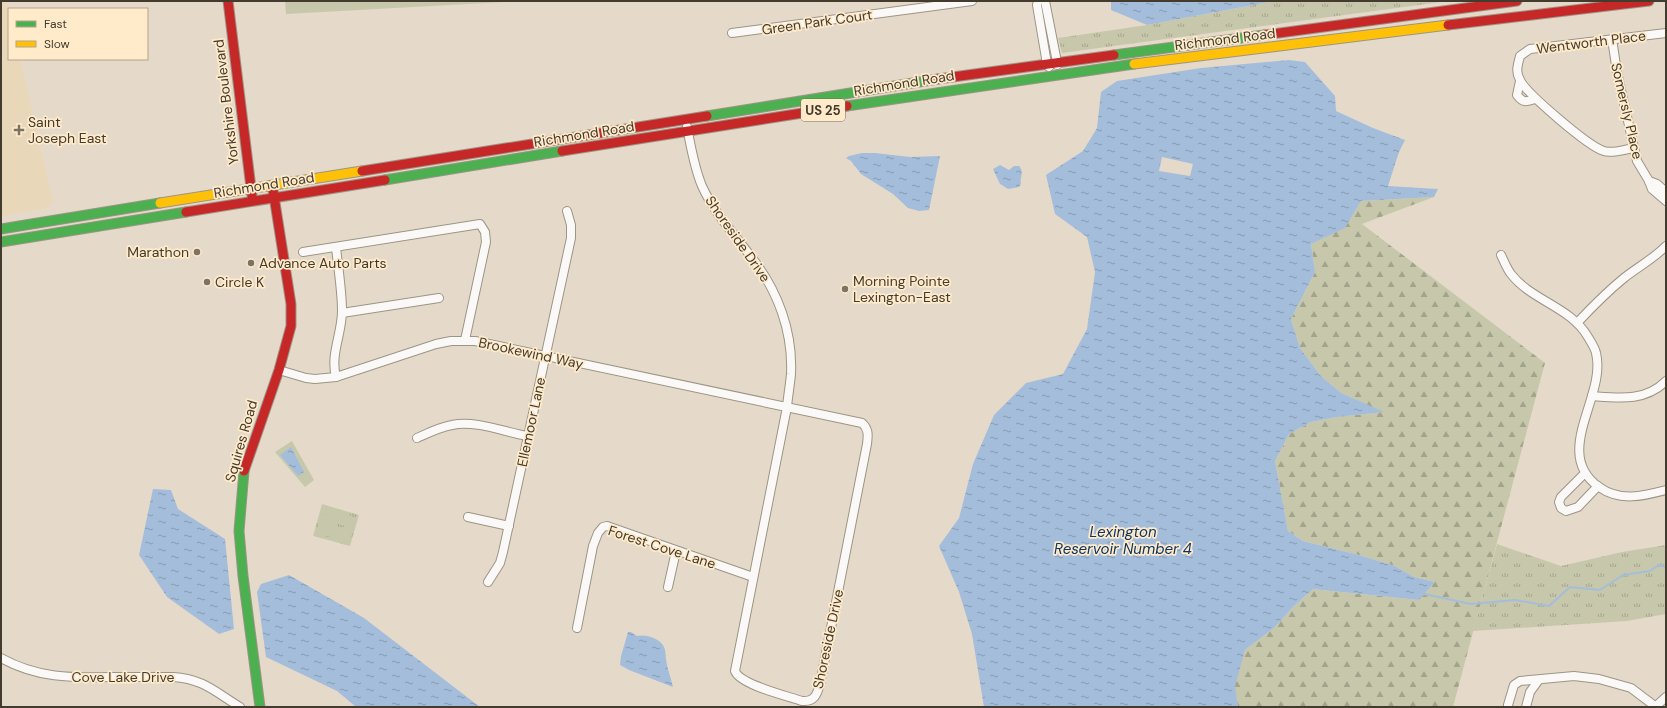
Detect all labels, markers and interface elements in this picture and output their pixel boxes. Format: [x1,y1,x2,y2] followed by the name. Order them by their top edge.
[760,5,874,39] street label: Green Park Court
[8,8,148,60] legend
[44,16,67,32] text: Fast
[1173,24,1277,54] street label: Richmond Road
[1535,26,1647,58] street label: Wentworth Place
[44,36,70,52] text: Slow
[209,38,243,166] street label: Yorkshire Boulevard
[1607,61,1647,161] street label: Somersly Place
[852,66,956,100] street label: Richmond Road
[801,99,845,121] road number: US 25
[28,113,107,147] place label: Saint Joseph East
[532,117,636,151] street label: Richmond Road
[13,124,25,136] marker: Saint Joseph East
[212,168,316,202] street label: Richmond Road
[702,192,774,286] street label: Shoreside Drive
[127,243,189,261] place label: Marathon
[192,247,202,257] marker: Marathon
[259,254,387,272] place label: Advance Auto Parts
[246,258,256,268] marker: Advance Auto Parts
[853,272,951,306] place label: Morning Pointe Lexington-East
[215,273,264,291] place label: Circle K
[202,277,212,287] marker: Circle K
[840,284,850,294] marker: Morning Pointe Lexington-East
[477,333,585,373] street label: Brookewind Way
[513,376,549,468] street label: Ellemoor Lane
[221,398,261,484] street label: Squires Road
[606,521,718,573] street label: Forest Cove Lane
[1054,522,1192,559] water label: Lexington Reservoir Number 4
[809,588,847,690] street label: Shoreside Drive
[71,668,175,686] street label: Cove Lake Drive

